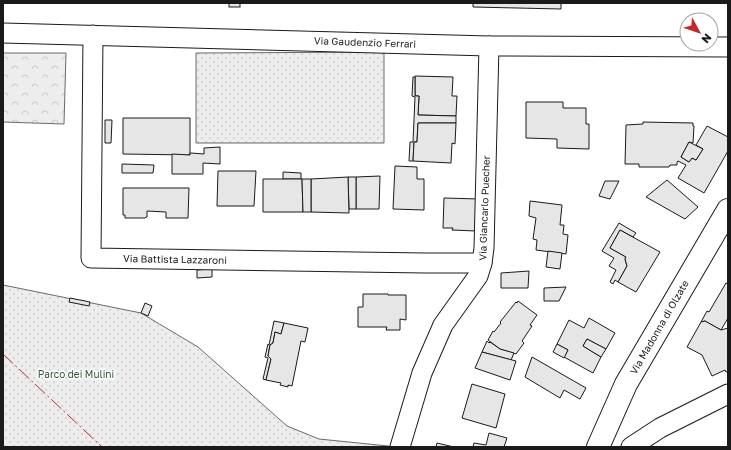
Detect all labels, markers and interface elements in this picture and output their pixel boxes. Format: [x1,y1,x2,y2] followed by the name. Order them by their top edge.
[679,12,719,52] north arrow
[699,31,715,46] text: N
[314,34,416,50] street label: Via Gaudenzio Ferrari
[476,155,492,261] street label: Via Giancarlo Puecher
[123,252,227,266] street label: Via Battista Lazzaroni
[627,278,691,376] street label: Via Madonna di Olzate
[38,368,114,380] park label: Parco dei Mulini

